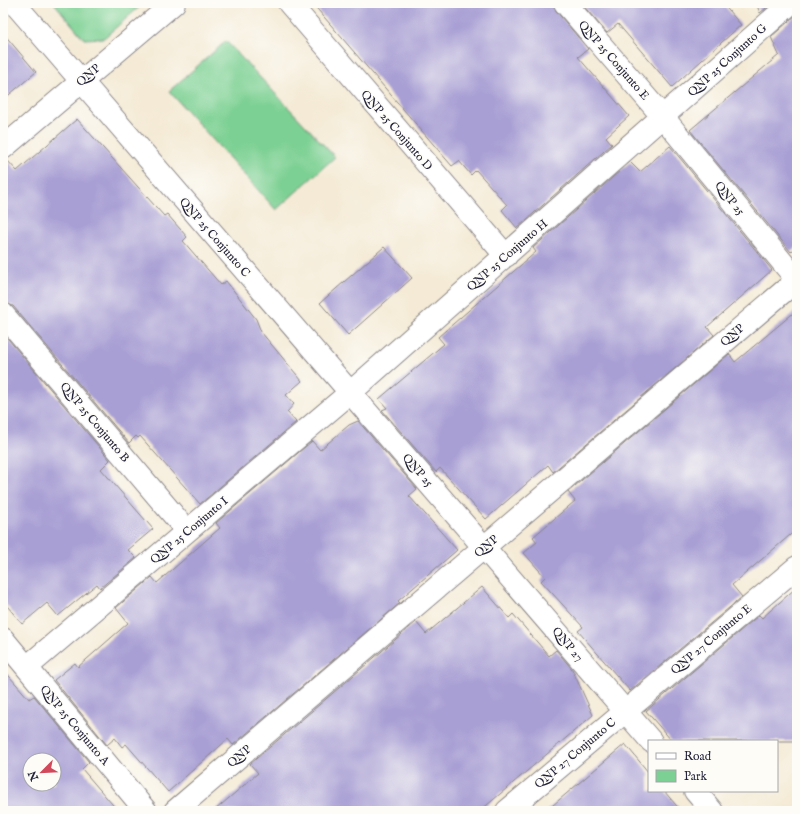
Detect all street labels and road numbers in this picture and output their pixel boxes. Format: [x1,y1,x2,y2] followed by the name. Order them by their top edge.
[575,18,652,103] street label: QNP 25 Conjunto E
[685,20,770,100] street label: QNP 25 Conjunto G
[73,61,104,90] street label: QNP
[358,87,436,174] street label: QNP 25 Conjunto D
[711,178,748,219] street label: QNP 25
[176,194,254,281] street label: QNP 25 Conjunto C
[464,216,551,295] street label: QNP 25 Conjunto H
[717,321,747,350] street label: QNP
[57,379,133,465] street label: QNP 25 Conjunto B
[399,450,437,491] street label: QNP 25
[147,493,231,567] street label: QNP 25 Conjunto I
[471,532,502,561] street label: QNP
[668,601,755,678] street label: QNP 27 Conjunto E
[549,624,586,665] street label: QNP 27
[37,682,113,769] street label: QNP 25 Conjunto A
[532,715,619,792] street label: QNP 27 Conjunto C
[224,742,255,771] street label: QNP

